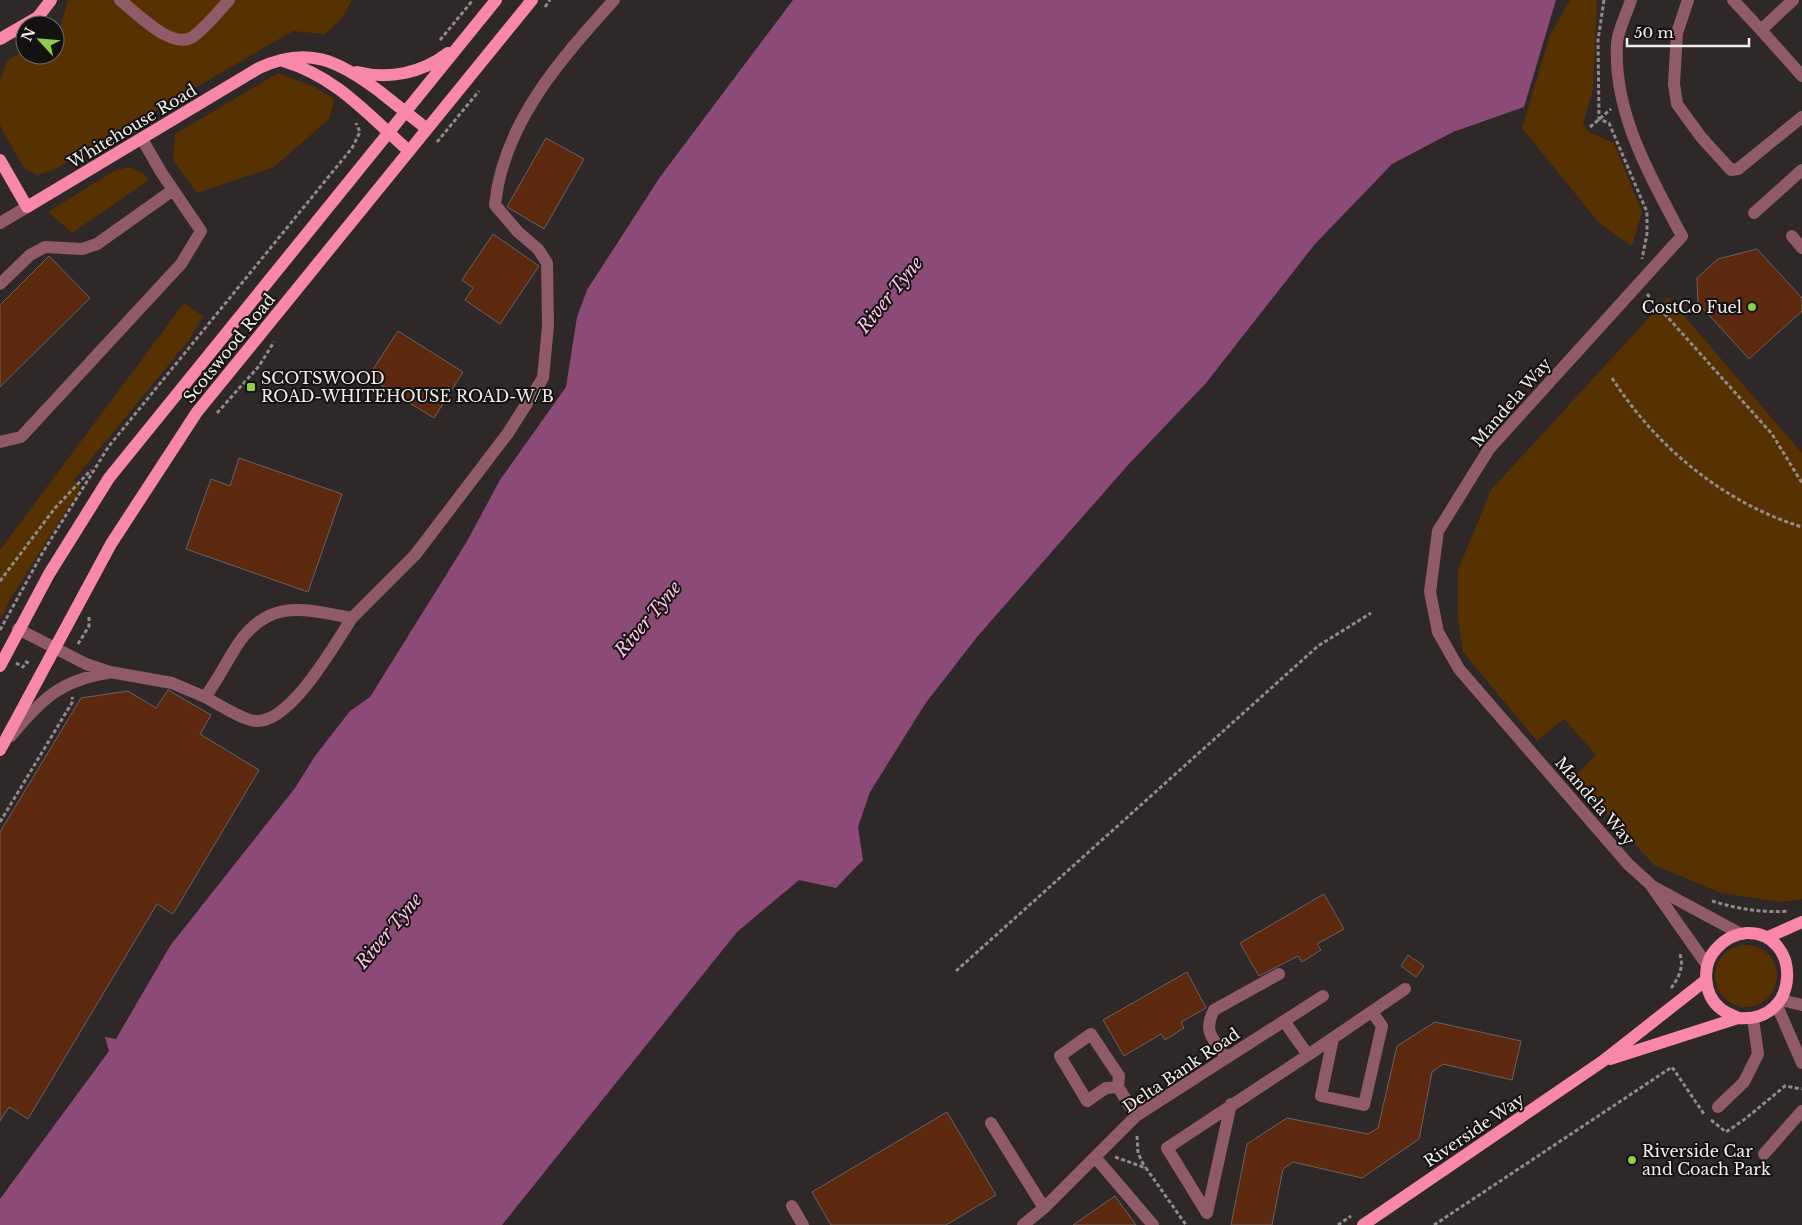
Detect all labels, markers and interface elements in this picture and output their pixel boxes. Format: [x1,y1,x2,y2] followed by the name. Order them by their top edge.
[15,15,65,65] north arrow
[1627,15,1750,47] scale bar
[1634,23,1674,42] text: 50 m
[17,24,39,44] text: N
[63,80,200,173] street label: Whitehouse Road
[852,252,927,338] water label: River Tyne
[179,289,279,407] street label: Scotswood Road
[1642,297,1742,317] place label: CostCo Fuel
[1746,301,1758,313] marker: CostCo Fuel
[1467,353,1556,451] street label: Mandela Way
[261,368,554,406] place label: SCOTSWOOD ROAD-WHITEHOUSE ROAD-W/B
[245,381,257,393] marker: SCOTSWOOD ROAD-WHITEHOUSE ROAD-W/B
[609,577,686,662] water label: River Tyne
[1551,752,1640,850] street label: Mandela Way
[350,889,427,974] water label: River Tyne
[1119,1023,1243,1117] street label: Delta Bank Road
[1420,1089,1529,1171] street label: Riverside Way
[1642,1141,1771,1179] place label: Riverside Car and Coach Park
[1626,1154,1638,1166] marker: Riverside Car and Coach Park

